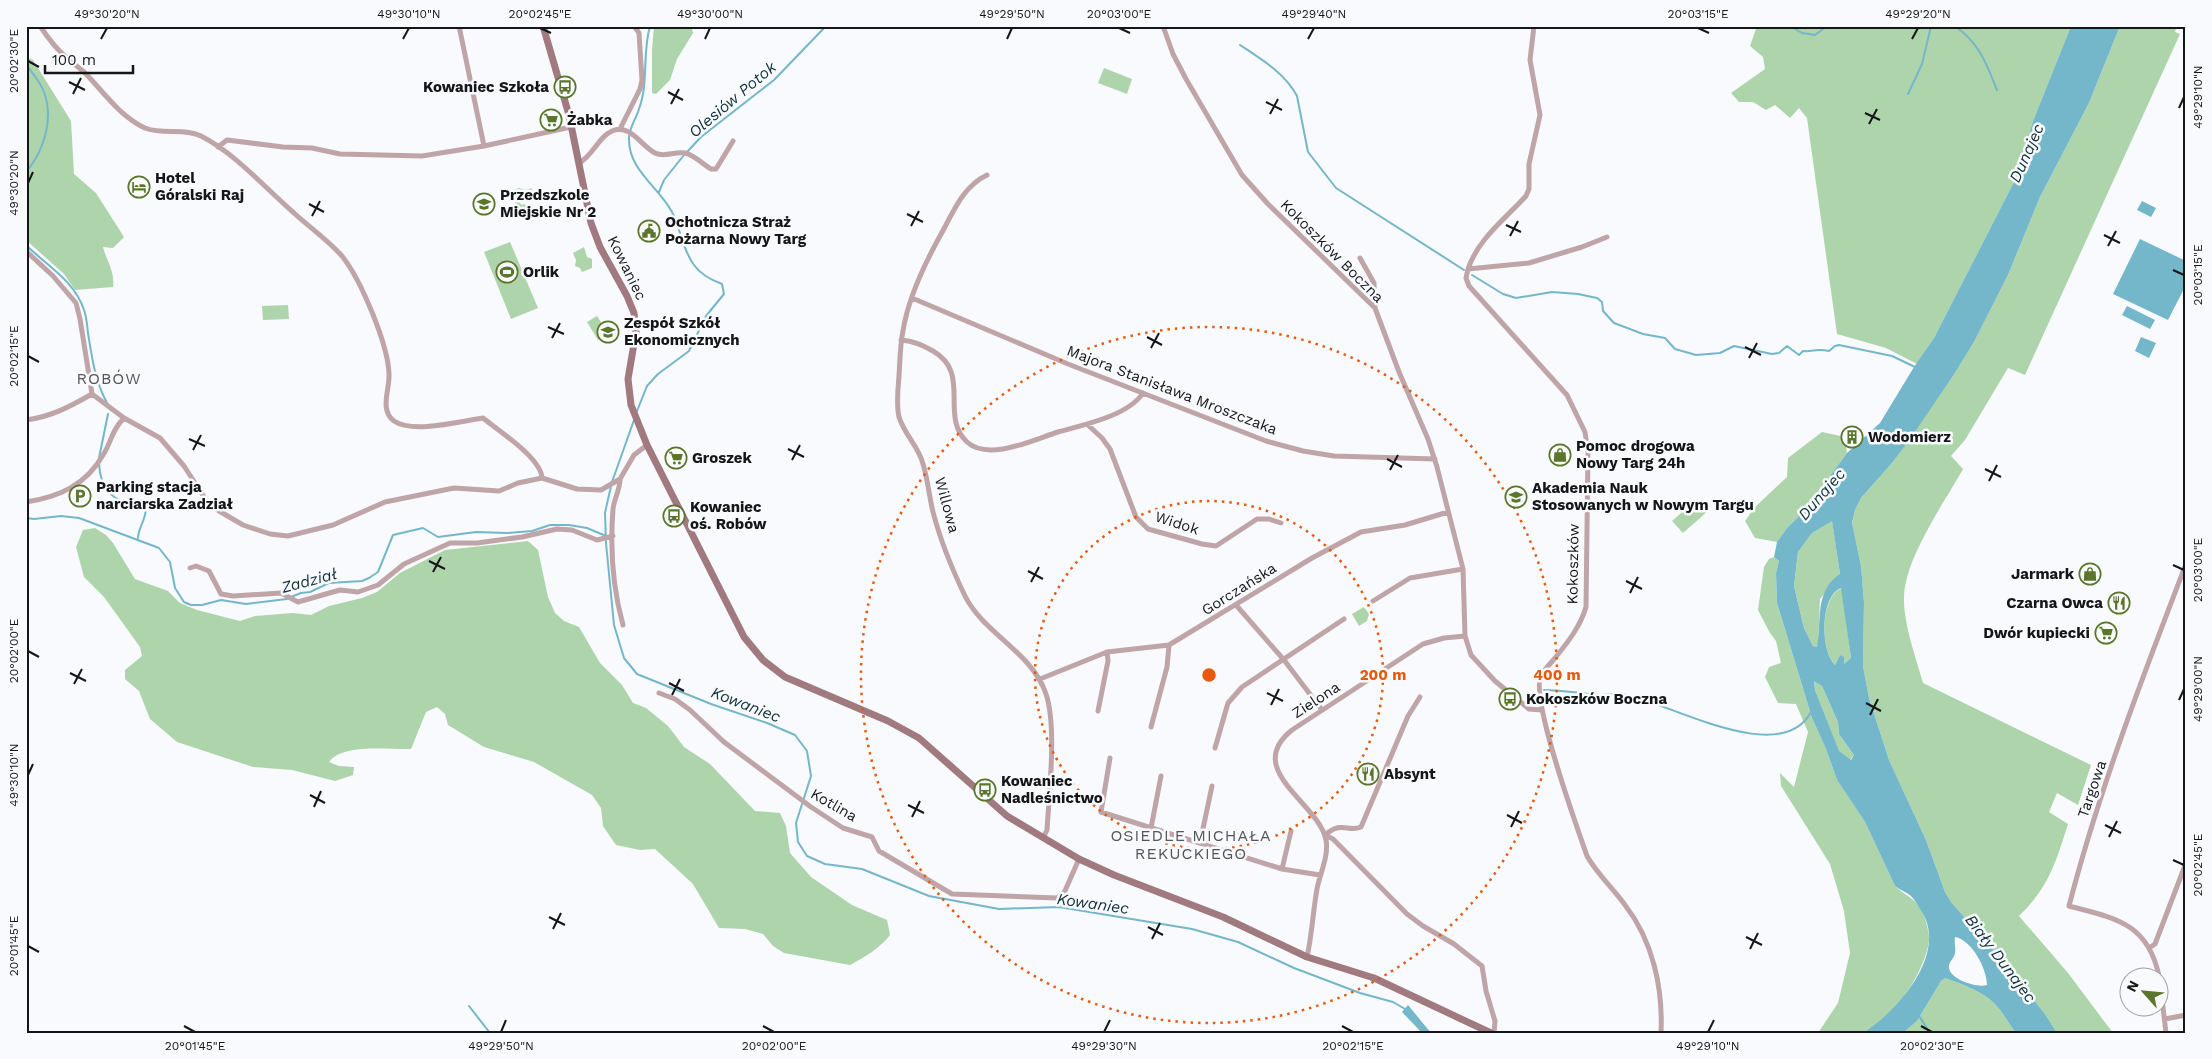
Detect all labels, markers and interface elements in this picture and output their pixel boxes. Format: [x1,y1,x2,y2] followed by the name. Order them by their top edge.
[74,7,140,21] text: 49°30'20"N
[377,7,441,21] text: 49°30'10"N
[509,7,572,21] text: 20°02'45"E
[677,7,743,21] text: 49°30'00"N
[979,7,1045,21] text: 49°29'50"N
[1087,7,1152,21] text: 20°03'00"E
[1282,7,1346,21] text: 49°29'40"N
[1667,7,1729,21] text: 20°03'15"E
[1885,7,1951,21] text: 49°29'20"N
[7,29,21,93] text: 20°02'30"E
[45,42,132,74] scale bar
[52,51,96,69] text: 100 m
[685,56,781,141] water label: Olesiów Potok
[2191,65,2205,129] text: 49°29'10"N
[553,75,577,99] bus stop icon: Kowaniec Szkoła
[423,78,549,96] place label: Kowaniec Szkoła
[539,108,563,132] supermarket icon: Żabka
[567,111,613,129] place label: Żabka
[2005,121,2048,185] water label: Dunajec
[7,150,21,216] text: 49°30'20"N
[155,169,244,204] place label: Hotel Góralski Raj
[127,175,151,199] hotel icon: Hotel Góralski Raj
[500,186,596,221] place label: Przedszkole Miejskie Nr 2
[472,192,496,216] school or university icon: Przedszkole Miejskie Nr 2
[1277,196,1388,307] street label: Kokoszków Boczna
[665,213,807,248] place label: Ochotnicza Straż Pożarna Nowy Targ
[637,219,661,243] public building icon: Ochotnicza Straż Pożarna Nowy Targ
[604,233,650,303] street label: Kowaniec
[2191,244,2205,306] text: 20°03'15"E
[495,260,519,284] sports icon: Orlik
[523,263,560,281] place label: Orlik
[624,314,739,349] place label: Zespół Szkół Ekonomicznych
[596,320,620,344] school or university icon: Zespół Szkół Ekonomicznych
[7,325,21,387] text: 20°02'15"E
[1064,342,1280,439] street label: Majora Stanisława Mroszczaka
[76,369,142,388] district label: ROBÓW
[1840,425,1864,449] building icon: Wodomierz
[1868,428,1951,446] place label: Wodomierz
[1576,437,1695,472] place label: Pomoc drogowa Nowy Targ 24h
[1548,443,1572,467] shop icon: Pomoc drogowa Nowy Targ 24h
[664,446,688,470] supermarket icon: Groszek
[692,449,753,467] place label: Groszek
[1794,464,1849,524] water label: Dunajec
[931,475,963,535] street label: Willowa
[96,478,233,513] place label: Parking stacja narciarska Zadział
[1532,479,1754,514] place label: Akademia Nauk Stosowanych w Nowym Targu
[68,484,92,508] parking icon: Parking stacja narciarska Zadział
[1504,485,1528,509] school or university icon: Akademia Nauk Stosowanych w Nowym Targu
[690,498,767,533] place label: Kowaniec oś. Robów
[662,504,686,528] bus stop icon: Kowaniec oś. Robów
[1153,507,1202,539] street label: Widok
[1563,523,1583,605] street label: Kokoszków
[2191,537,2205,602] text: 20°03'00"E
[1198,559,1280,619] street label: Gorczańska
[2078,562,2102,586] shop icon: Jarmark
[278,564,339,597] water label: Zadział
[2011,565,2075,583] place label: Jarmark
[2107,591,2131,615] restaurant icon: Czarna Owca
[2006,594,2103,612] place label: Czarna Owca
[7,618,21,683] text: 20°02'00"E
[2094,621,2118,645] supermarket icon: Dwór kupiecki
[1983,624,2090,642] place label: Dwór kupiecki
[2191,656,2205,722] text: 49°29'00"N
[1200,666,1218,684] centre of rings
[1360,666,1406,684] text: 200 m
[1533,666,1581,684] text: 400 m
[1289,678,1344,722] street label: Zielona
[709,683,783,726] water label: Kowaniec
[1498,687,1522,711] bus stop icon: Kokoszków Boczna
[1526,690,1667,708] place label: Kokoszków Boczna
[7,743,21,807] text: 49°30'10"N
[2074,758,2110,820] street label: Targowa
[1356,762,1380,786] restaurant icon: Absynt
[1384,765,1436,783] place label: Absynt
[1001,772,1103,807] place label: Kowaniec Nadleśnictwo
[973,778,997,802] bus stop icon: Kowaniec Nadleśnictwo
[808,785,861,826] street label: Kotlina
[1110,826,1272,863] district label: OSIEDLE MICHAŁA REKUCKIEGO
[2191,833,2205,896] text: 20°02'45"E
[1056,889,1131,918] water label: Kowaniec
[1961,911,2040,1006] water label: Biały Dunajec
[7,915,21,976] text: 20°01'45"E
[2120,966,2170,1016] north arrow
[2123,978,2142,994] text: N
[165,1039,226,1053] text: 20°01'45"E
[468,1039,534,1053] text: 49°29'50"N
[742,1039,807,1053] text: 20°02'00"E
[1071,1039,1137,1053] text: 49°29'30"N
[1322,1039,1384,1053] text: 20°02'15"E
[1676,1039,1740,1053] text: 49°29'10"N
[1900,1039,1964,1053] text: 20°02'30"E

